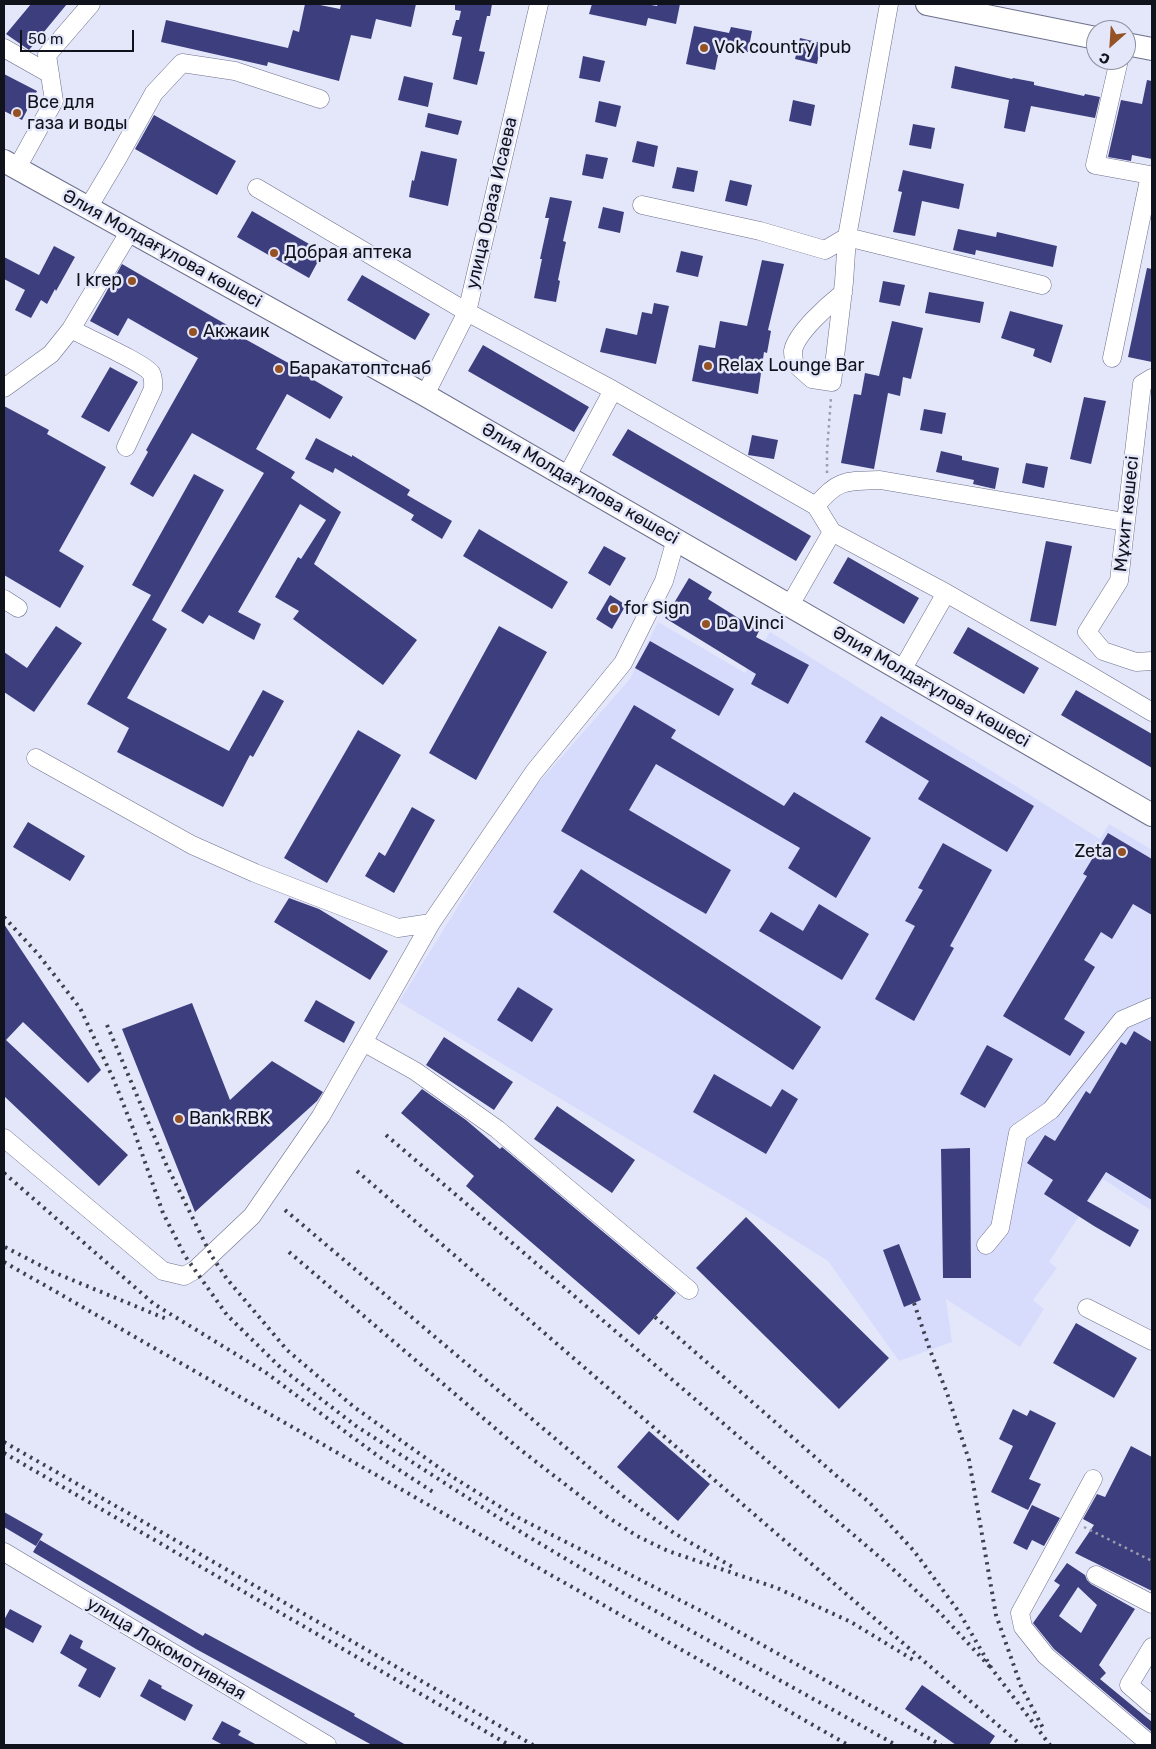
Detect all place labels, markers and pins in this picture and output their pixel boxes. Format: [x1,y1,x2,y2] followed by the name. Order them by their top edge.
[714,37,851,59] place label: Vok country pub
[698,42,710,54] marker: Vok country pub
[27,92,128,134] place label: Все для газа и воды
[11,107,23,119] marker: Все для газа и воды
[284,242,412,264] place label: Добрая аптека
[268,247,280,259] marker: Добрая аптека
[76,270,122,292] place label: I krep
[126,275,138,287] marker: I krep
[203,321,270,343] place label: Акжаик
[187,326,199,338] marker: Акжаик
[718,355,864,377] place label: Relax Lounge Bar
[289,358,431,380] place label: Баракатоптснаб
[702,360,714,372] marker: Relax Lounge Bar
[273,363,285,375] marker: Баракатоптснаб
[624,598,690,620] place label: for Sign
[608,603,620,615] marker: for Sign
[716,613,784,635] place label: Da Vinci
[700,618,712,630] marker: Da Vinci
[1074,841,1112,863] place label: Zeta
[1116,846,1128,858] marker: Zeta
[189,1108,270,1130] place label: Bank RBK
[173,1113,185,1125] marker: Bank RBK

